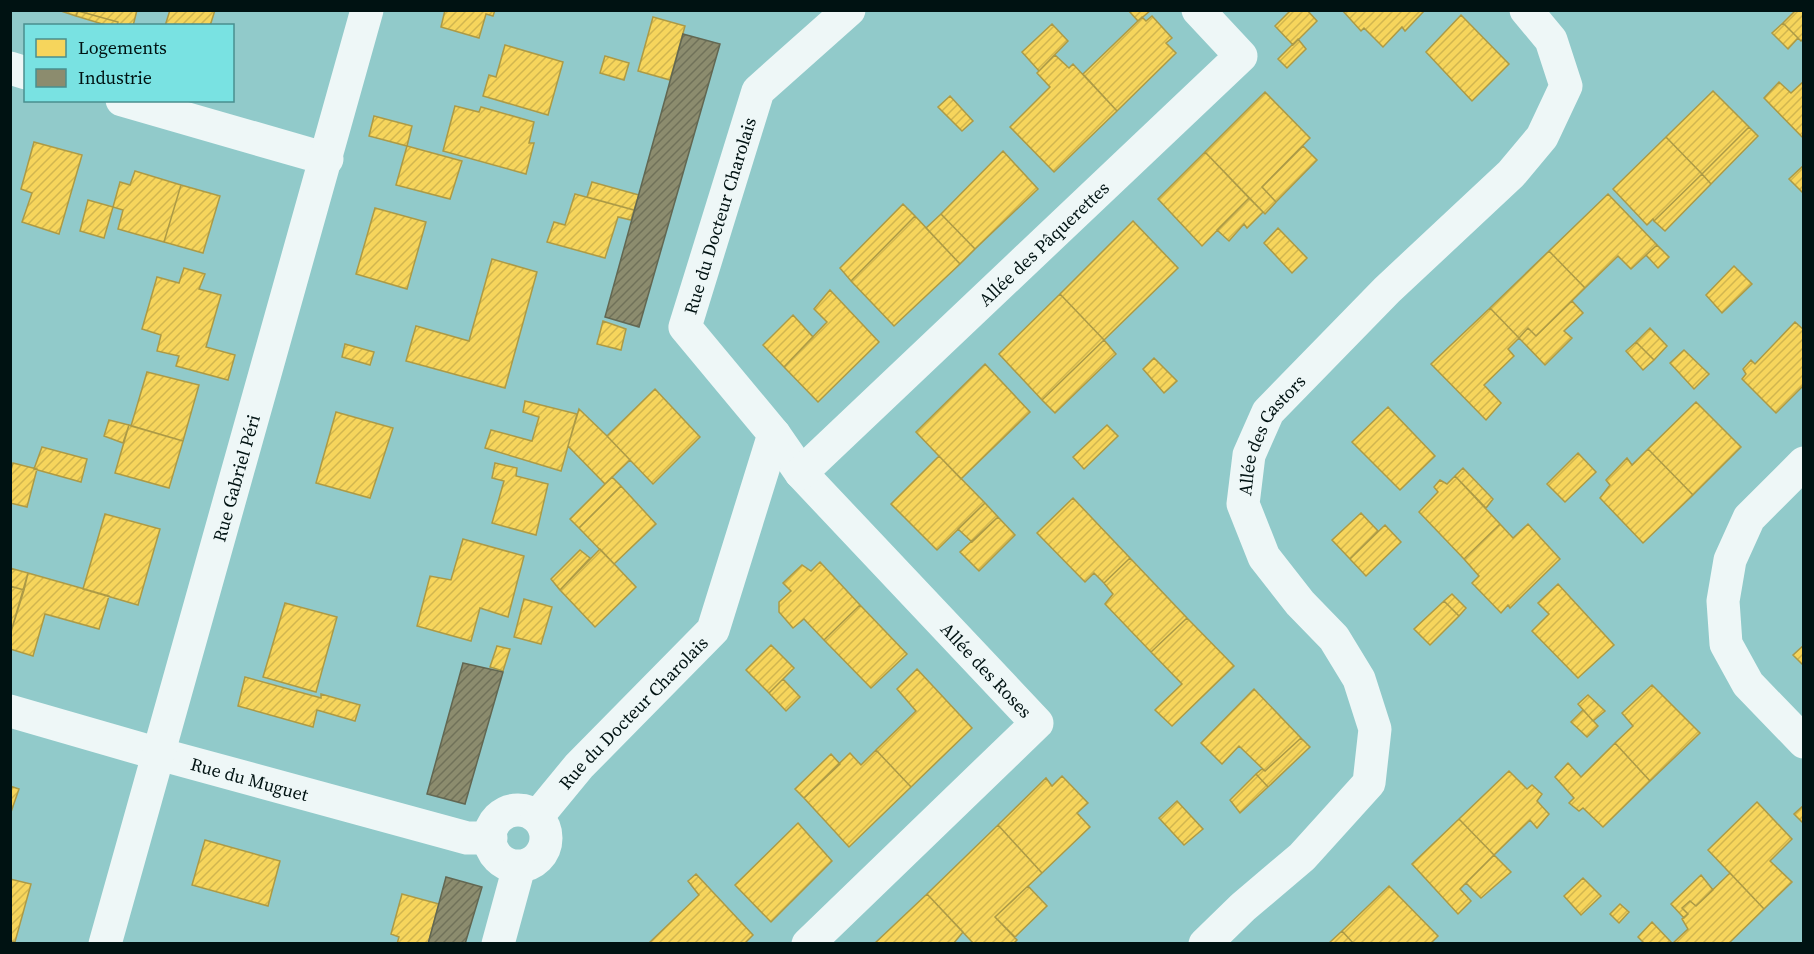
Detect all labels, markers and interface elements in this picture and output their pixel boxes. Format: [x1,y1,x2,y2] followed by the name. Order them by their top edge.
[24,24,234,102] legend
[78,35,167,60] text: Logements
[78,65,152,90] text: Industrie
[677,114,762,317] street label: Rue du Docteur Charolais
[973,175,1114,311] street label: Allée des Pâquerettes
[1232,369,1311,497] street label: Allée des Castors
[206,411,265,544] street label: Rue Gabriel Péri
[935,616,1038,723] street label: Allée des Roses
[553,630,713,794] street label: Rue du Docteur Charolais
[188,751,311,807] street label: Rue du Muguet

